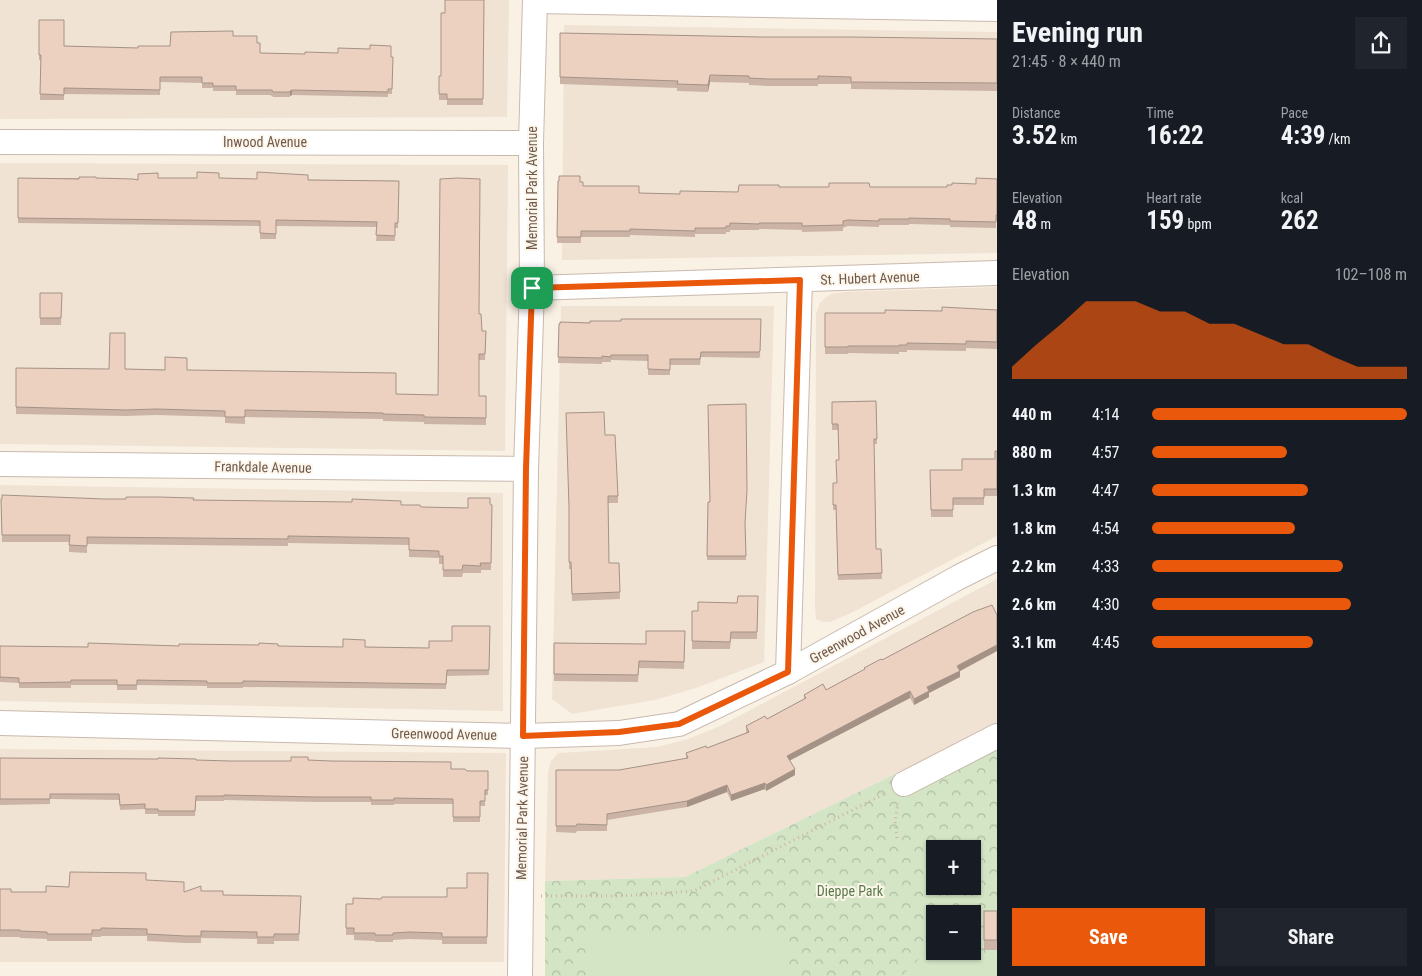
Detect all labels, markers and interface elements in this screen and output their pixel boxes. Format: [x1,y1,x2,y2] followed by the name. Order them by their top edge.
[1012,16,1143,49] text: Evening run
[1355,17,1407,69] button: share
[1012,52,1121,71] text: 21:45 · 8 × 440 m
[1012,105,1060,121] text: Distance
[1146,105,1174,121] text: Time
[1281,105,1308,121] text: Pace
[1012,121,1057,150] text: 3.52
[1146,121,1204,150] text: 16:22
[1281,121,1325,150] text: 4:39
[524,126,540,250] street label: Memorial Park Avenue
[1057,131,1077,147] text: km
[1325,131,1351,147] text: /km
[223,134,307,150] street label: Inwood Avenue
[1012,190,1062,206] text: Elevation
[1146,190,1202,206] text: Heart rate
[1281,190,1303,206] text: kcal
[1012,206,1037,235] text: 48
[1146,206,1184,235] text: 159
[1281,206,1319,235] text: 262
[1037,216,1051,232] text: m
[1184,216,1212,232] text: bpm
[1012,265,1070,284] text: Elevation
[1335,265,1407,284] text: 102–108 m
[511,267,553,309] pin
[820,268,920,288] street label: St. Hubert Avenue
[518,274,546,302] icon: arrive
[1012,405,1052,424] text: 440 m
[1092,405,1119,424] text: 4:14
[1012,443,1052,462] text: 880 m
[1092,443,1119,462] text: 4:57
[214,458,312,476] street label: Frankdale Avenue
[1012,481,1056,500] text: 1.3 km
[1092,481,1119,500] text: 4:47
[1012,519,1056,538] text: 1.8 km
[1092,519,1119,538] text: 4:54
[1012,557,1056,576] text: 2.2 km
[1092,557,1119,576] text: 4:33
[1012,595,1056,614] text: 2.6 km
[1092,595,1119,614] text: 4:30
[807,601,908,667] street label: Greenwood Avenue
[1012,633,1056,652] text: 3.1 km
[1092,633,1119,652] text: 4:45
[391,725,498,743] street label: Greenwood Avenue
[513,756,531,880] street label: Memorial Park Avenue
[926,840,981,960] map controls
[926,840,981,895] button: +
[817,883,884,899] park label: Dieppe Park
[926,905,981,960] button: −
[1012,908,1205,966] button: Save
[1215,908,1407,966] button: Share

